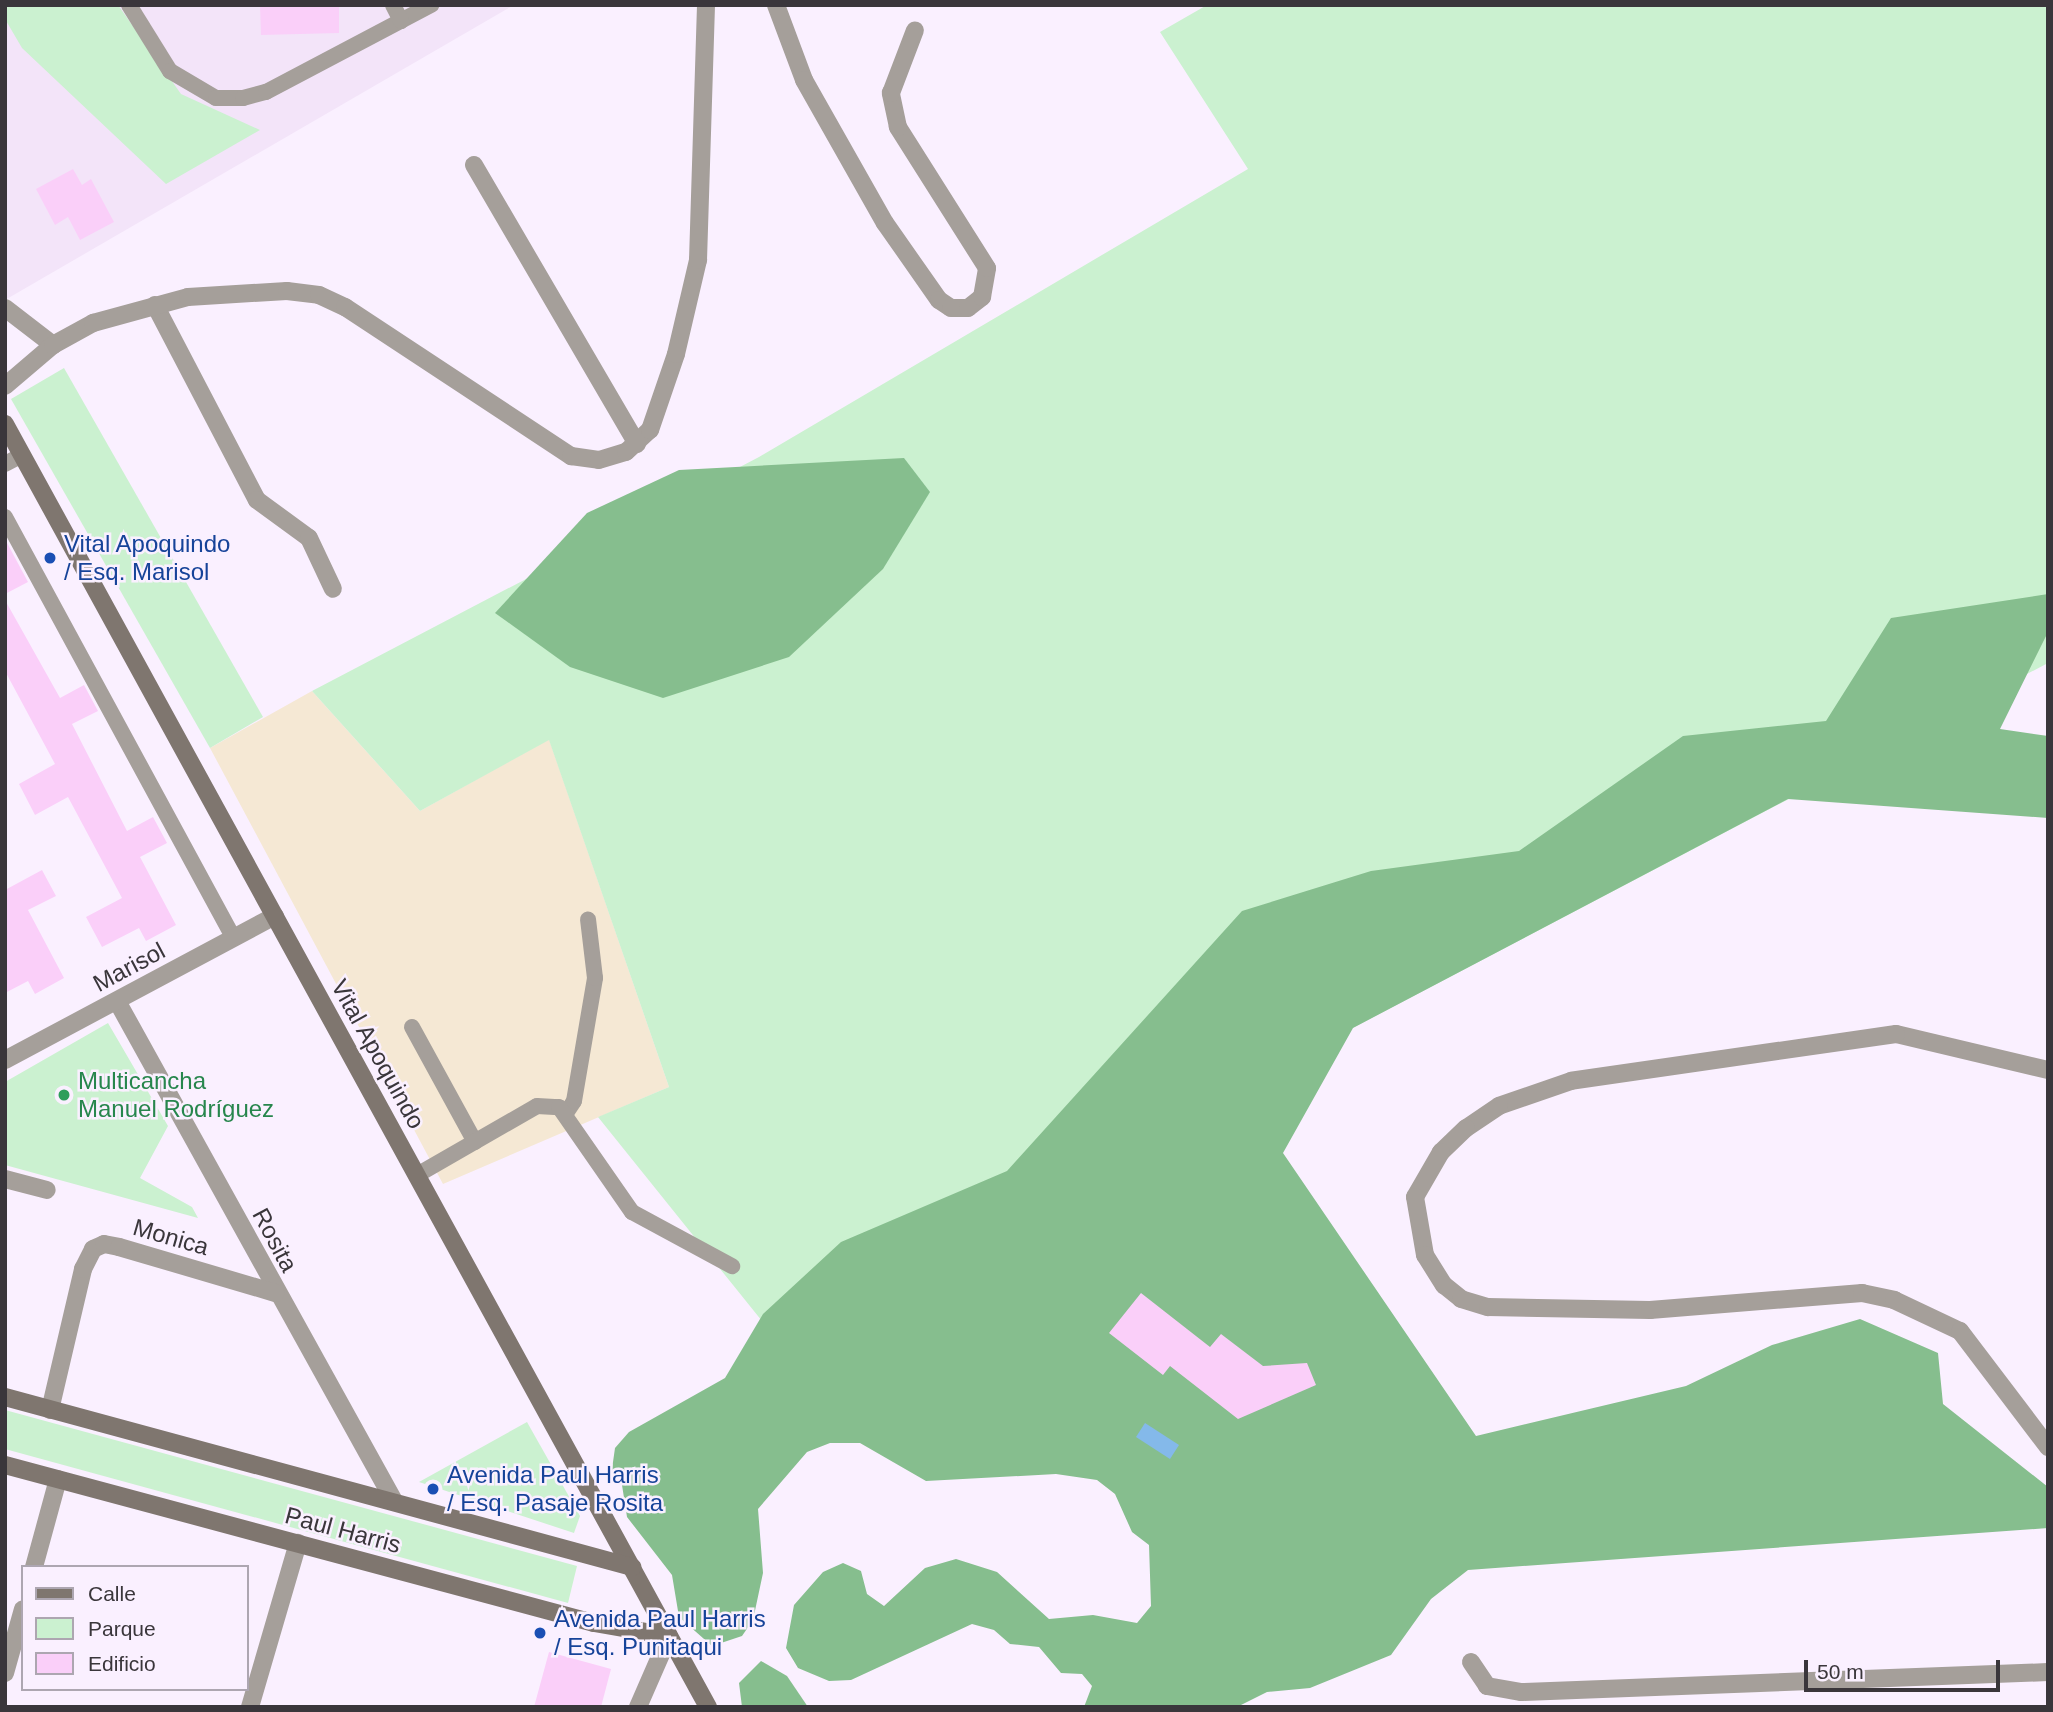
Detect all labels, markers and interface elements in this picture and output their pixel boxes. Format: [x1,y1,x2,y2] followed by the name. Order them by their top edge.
[64,530,232,586] place label: Vital Apoquindo / Esq. Marisol
[42,550,58,566] marker: Vital Apoquindo / Esq. Marisol
[88,936,170,998] street label: Marisol
[325,974,431,1134] street label: Vital Apoquindo
[78,1067,274,1123] place label: Multicancha Manuel Rodríguez
[56,1087,72,1103] marker: Multicancha Manuel Rodríguez
[246,1203,304,1277] street label: Rosita
[130,1212,212,1262] street label: Monica
[447,1461,663,1517] place label: Avenida Paul Harris / Esq. Pasaje Rosita
[425,1481,441,1497] marker: Avenida Paul Harris / Esq. Pasaje Rosita
[282,1501,404,1559] street label: Paul Harris
[21,1565,248,1691] legend
[88,1582,136,1605] text: Calle
[554,1605,766,1661] place label: Avenida Paul Harris / Esq. Punitaqui
[88,1617,156,1640] text: Parque
[532,1625,548,1641] marker: Avenida Paul Harris / Esq. Punitaqui
[1808,1646,2004,1690] scale bar
[88,1652,156,1675] text: Edificio
[1817,1660,1864,1683] text: 50 m

